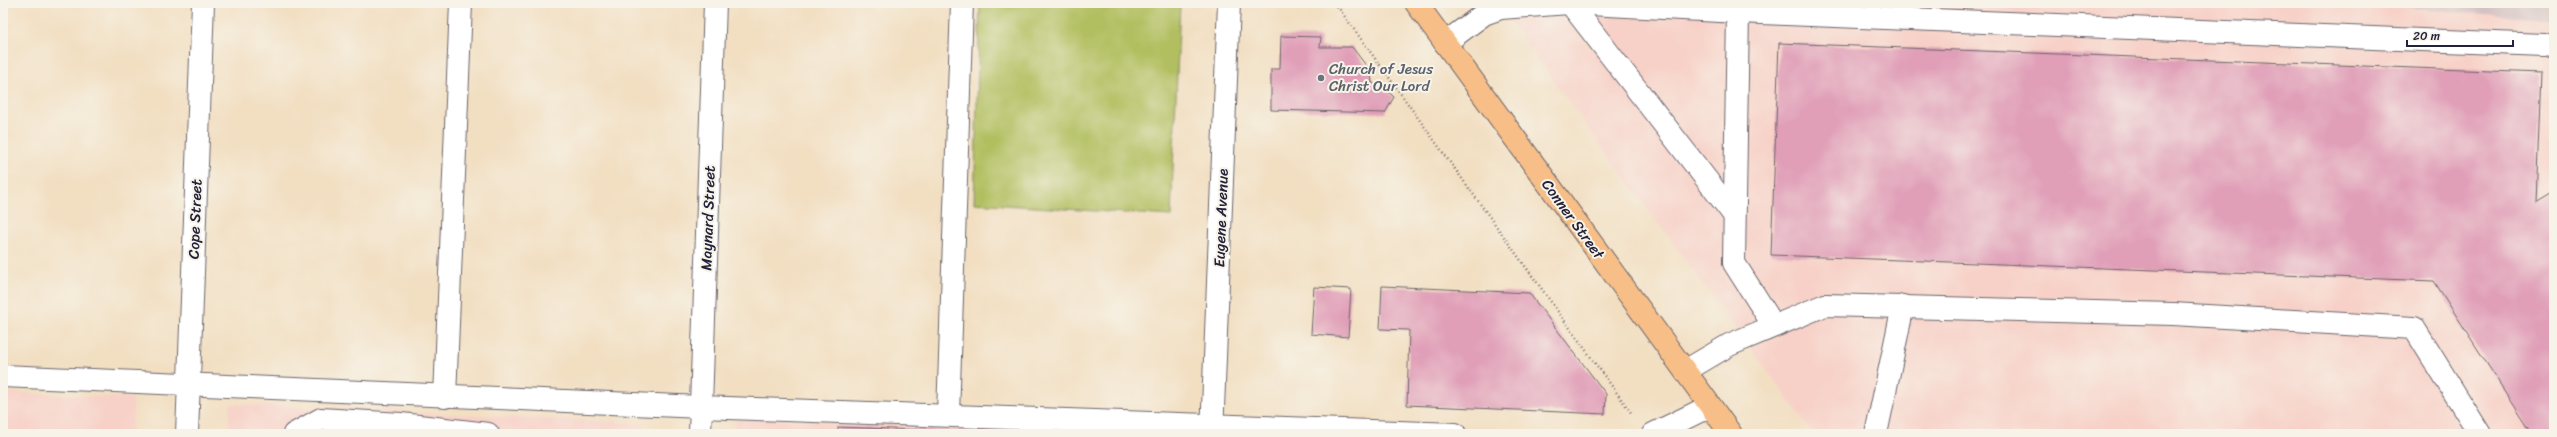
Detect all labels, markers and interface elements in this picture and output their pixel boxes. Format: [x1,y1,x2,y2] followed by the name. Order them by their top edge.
[2407,22,2513,48] scale bar
[2413,25,2440,47] text: 20 m
[1329,56,1433,99] place label: Church of Jesus Christ Our Lord
[1316,73,1326,83] marker: Church of Jesus Christ Our Lord
[693,165,723,271] street label: Maynard Street
[1206,168,1236,268] street label: Eugene Avenue
[1535,173,1612,265] street label: Conner Street
[181,178,209,259] street label: Cope Street

